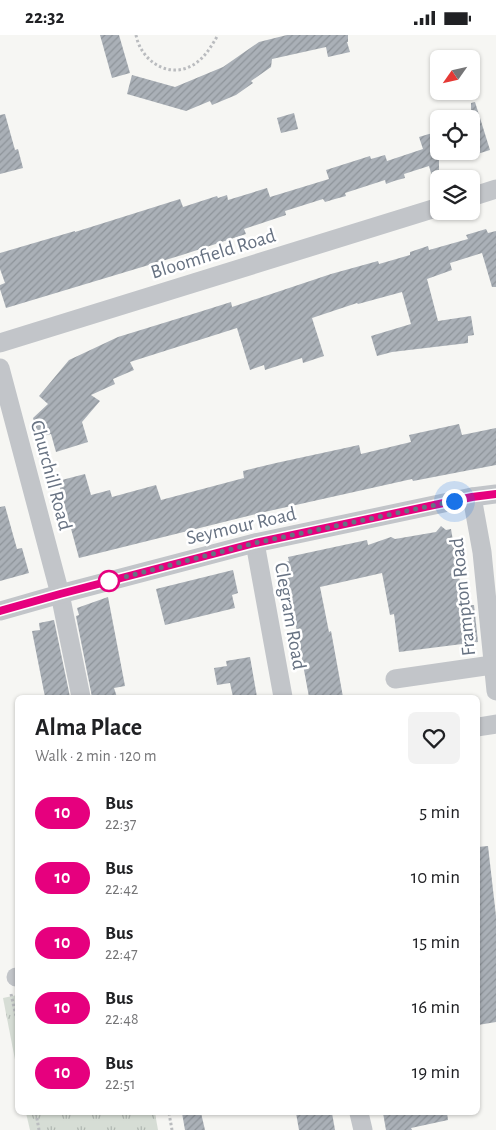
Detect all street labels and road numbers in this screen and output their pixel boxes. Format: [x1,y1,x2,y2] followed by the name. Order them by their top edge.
[148,225,278,282] street label: Bloomfield Road
[27,418,75,532] street label: Churchill Road
[184,504,298,548] street label: Seymour Road
[447,537,479,657] street label: Frampton Road
[271,561,309,671] street label: Clegram Road

